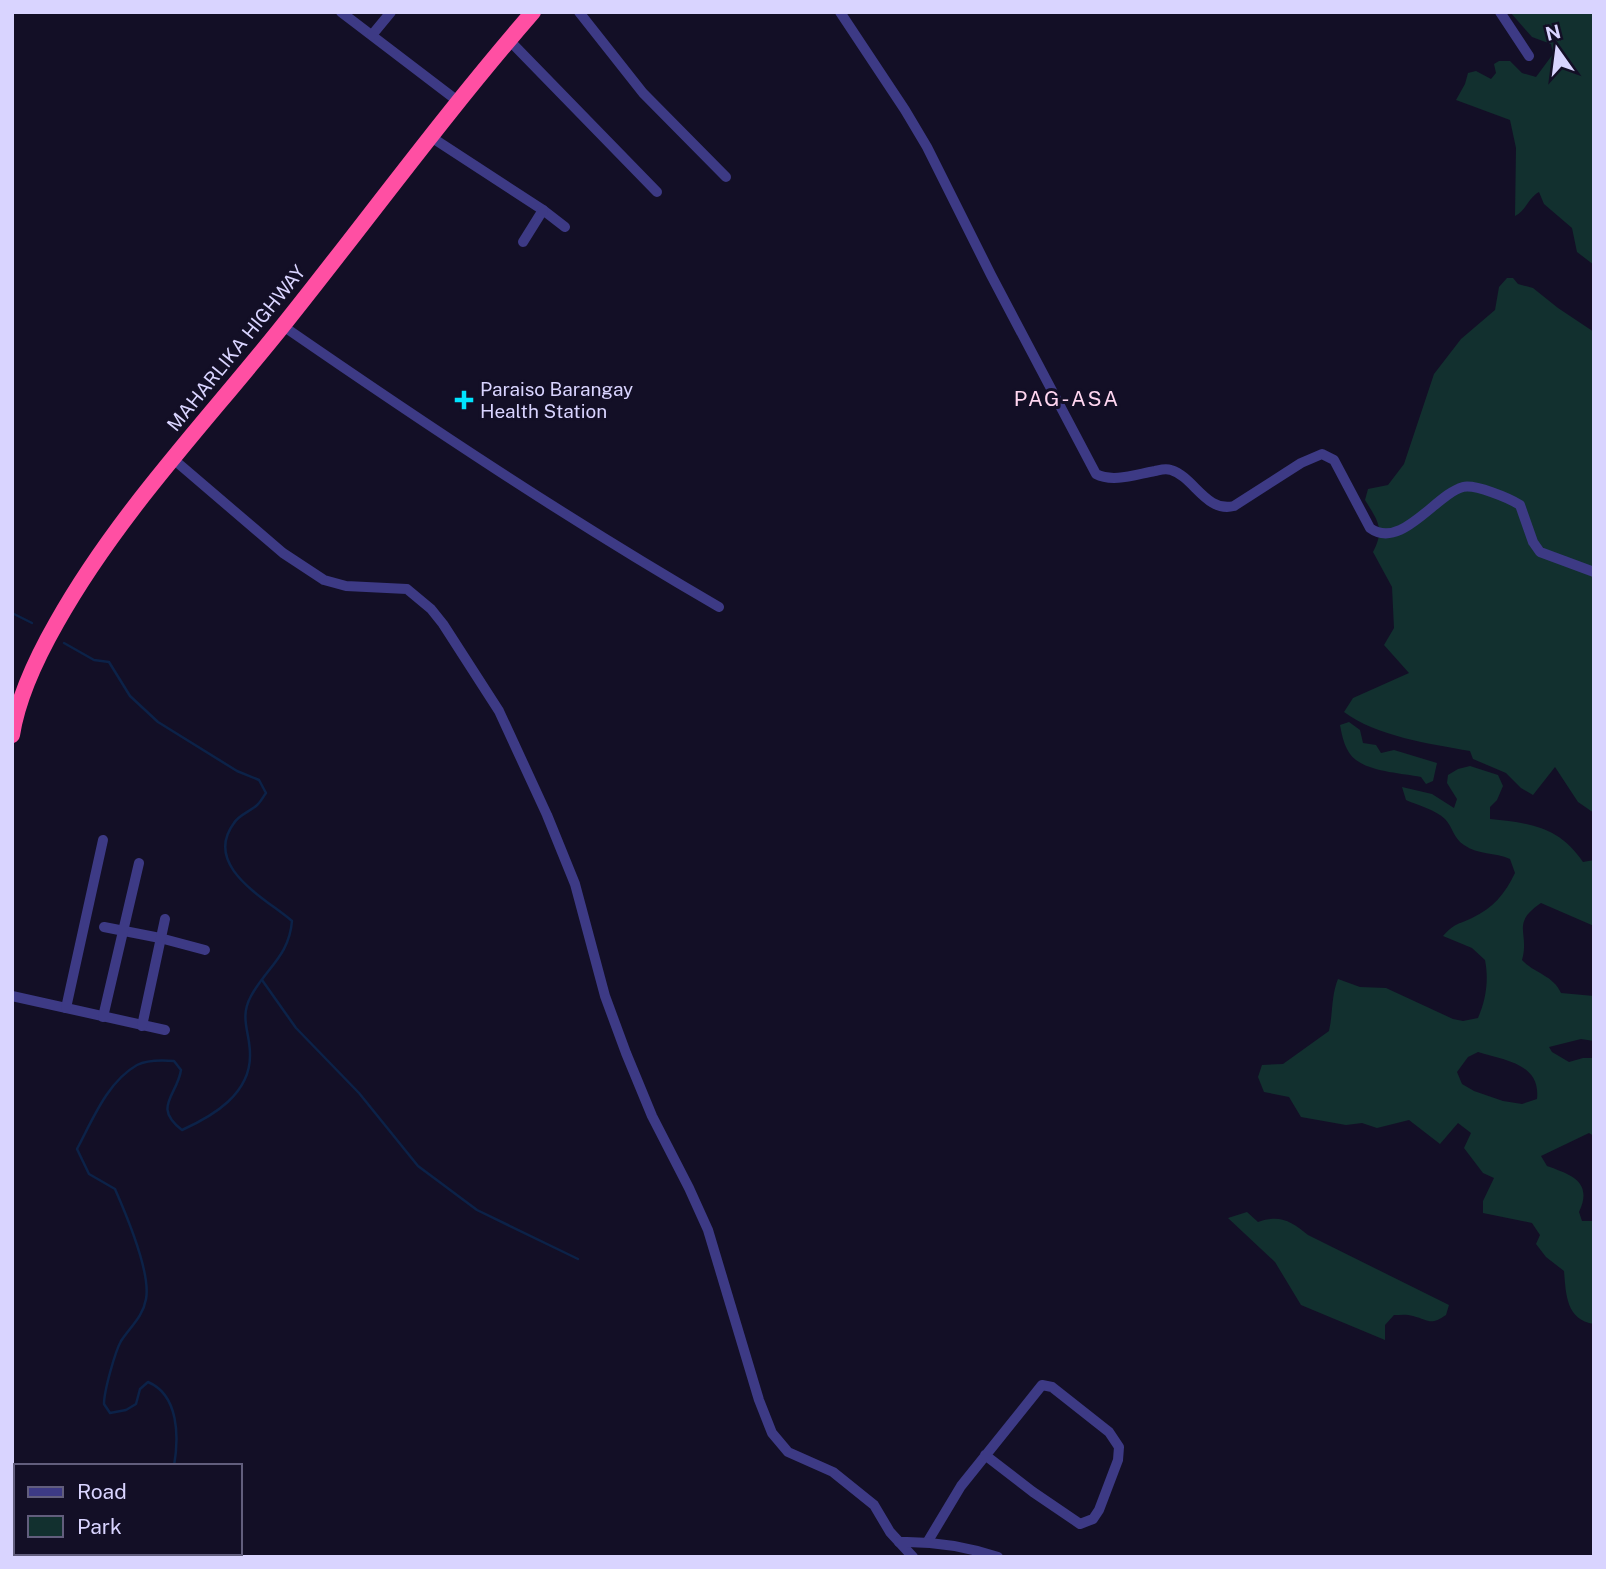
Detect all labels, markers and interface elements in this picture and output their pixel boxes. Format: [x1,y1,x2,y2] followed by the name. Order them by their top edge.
[1522,14,1592,84] north arrow
[1543,20,1563,45] text: N
[162,260,310,435] street label: MAHARLIKA HIGHWAY
[480,378,633,422] place label: Paraiso Barangay Health Station
[1014,386,1120,411] district label: PAG-ASA
[454,390,474,410] marker: Paraiso Barangay Health Station
[14,1464,242,1555] legend
[77,1479,127,1504] text: Road
[77,1514,122,1539] text: Park

